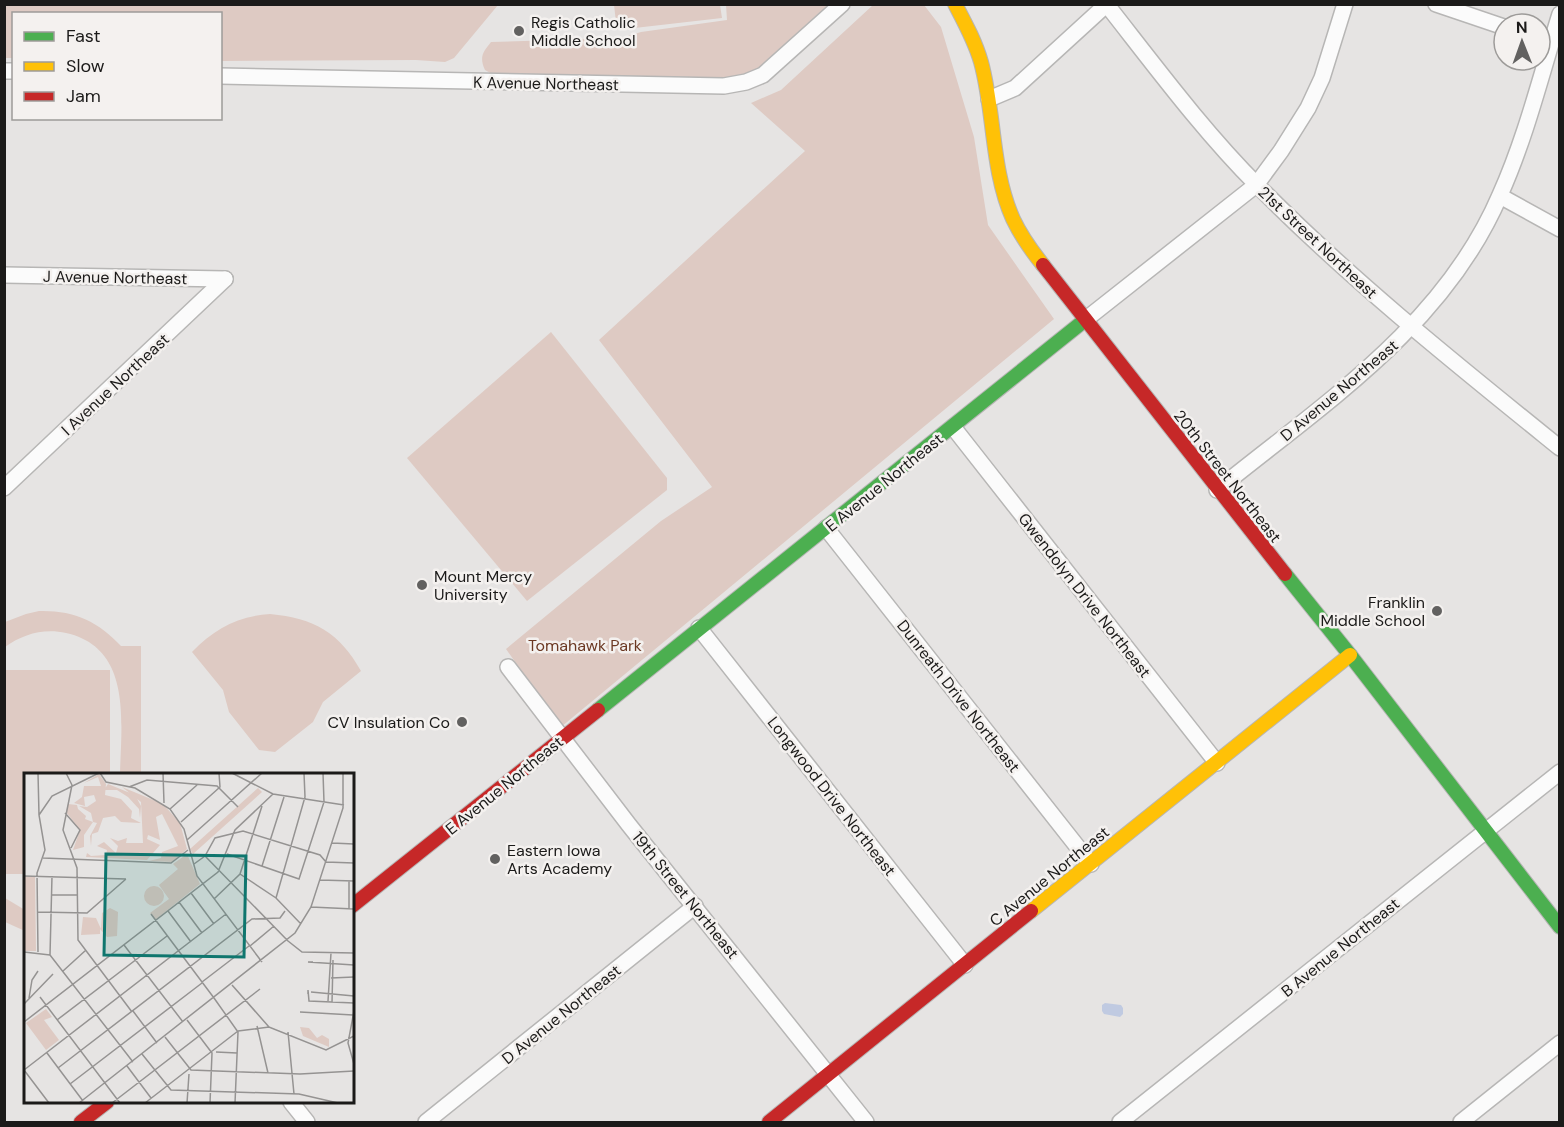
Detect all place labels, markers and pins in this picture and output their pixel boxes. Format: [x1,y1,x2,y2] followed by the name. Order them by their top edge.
[531,12,636,51] place label: Regis Catholic Middle School
[512,24,526,38] marker: Regis Catholic Middle School
[434,566,532,605] place label: Mount Mercy University
[415,578,429,592] marker: Mount Mercy University
[1321,592,1425,631] place label: Franklin Middle School
[1430,604,1444,618] marker: Franklin Middle School
[327,712,450,733] place label: CV Insulation Co
[455,715,469,729] marker: CV Insulation Co
[507,840,612,879] place label: Eastern Iowa Arts Academy
[488,852,502,866] marker: Eastern Iowa Arts Academy

